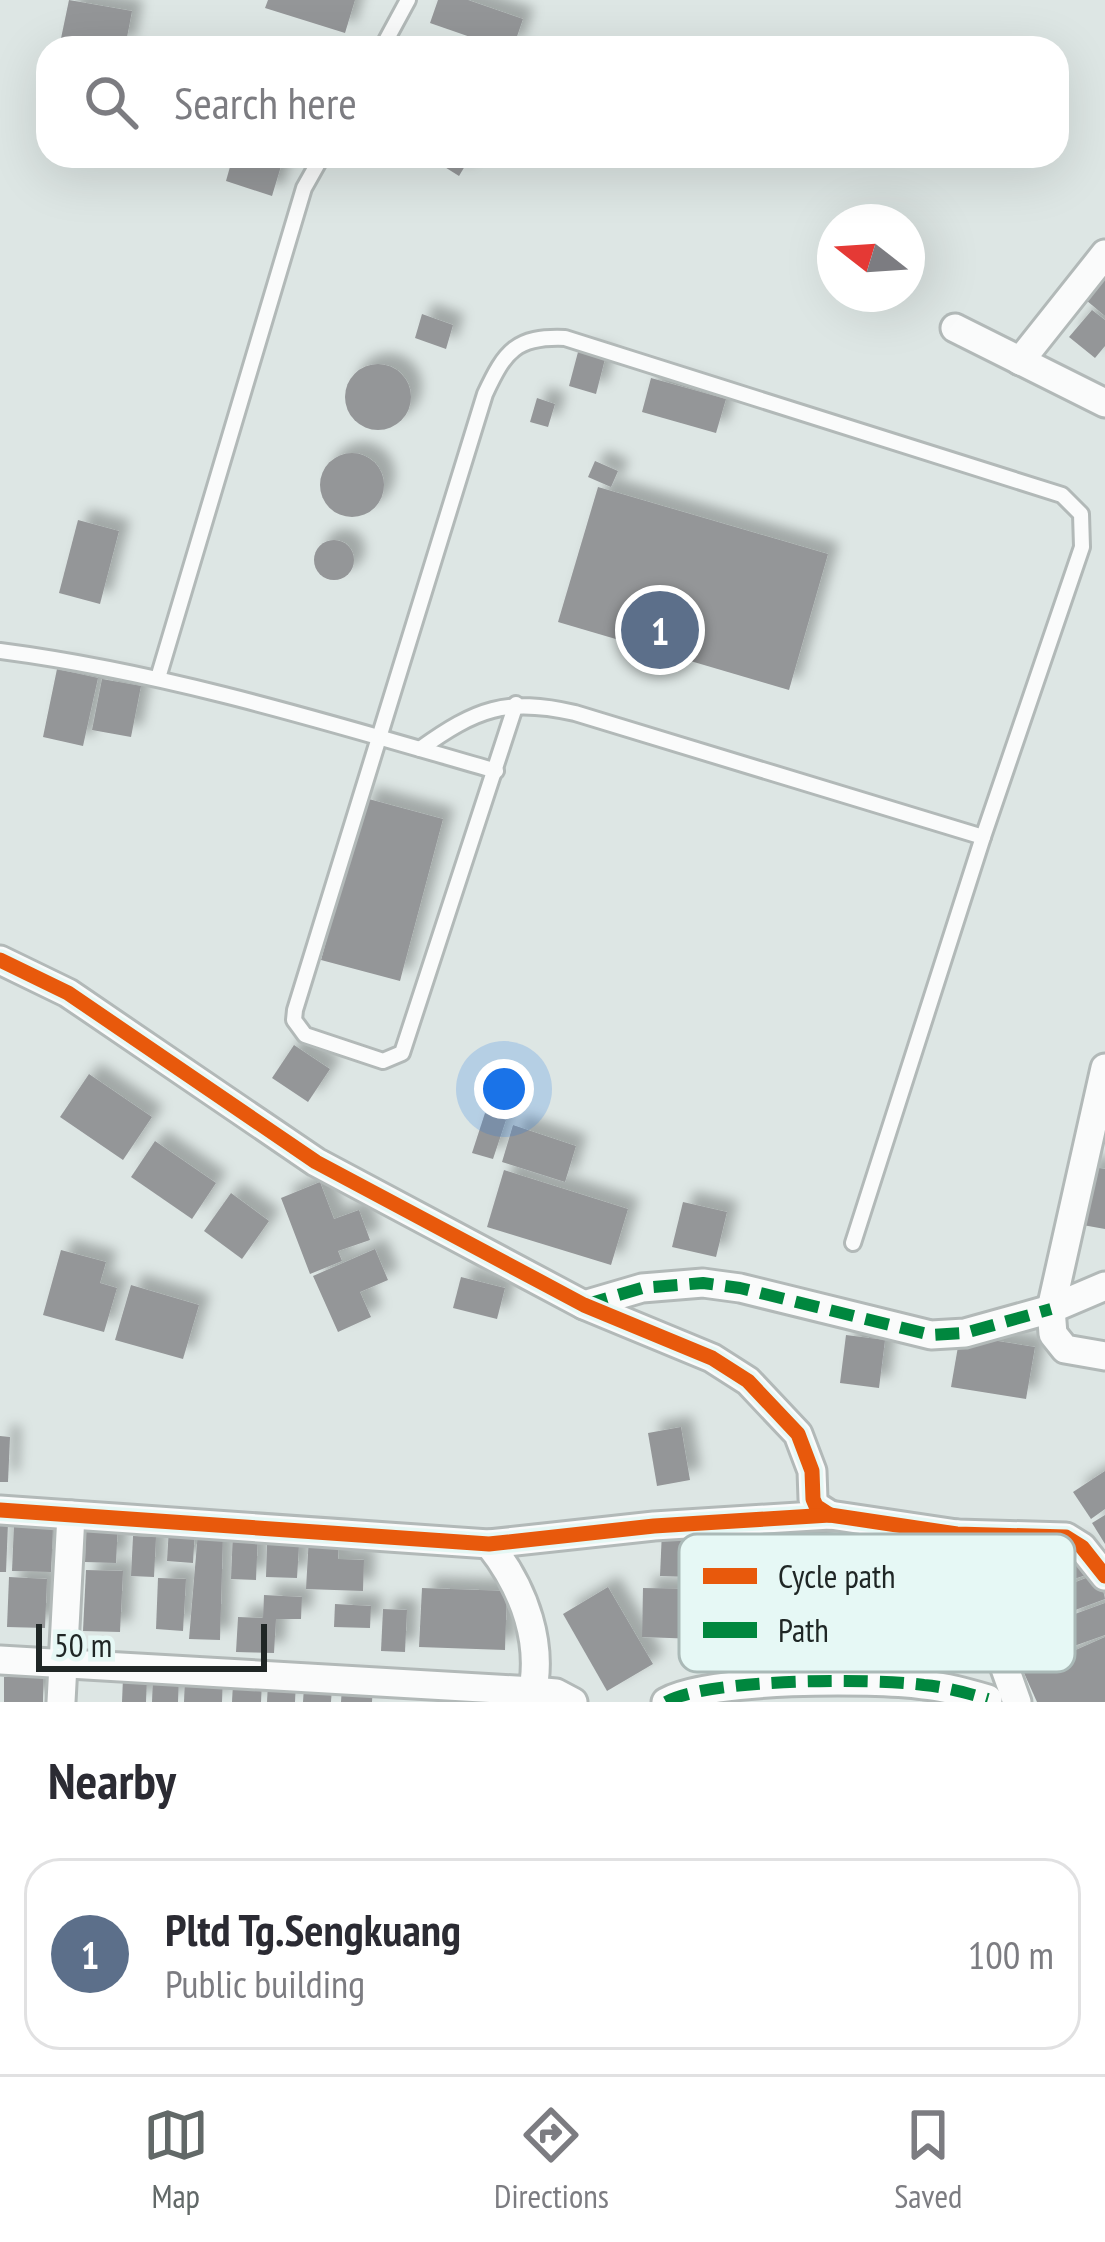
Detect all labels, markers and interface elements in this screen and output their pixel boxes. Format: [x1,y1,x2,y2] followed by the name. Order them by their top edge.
[36,36,1069,168] search box
[78,69,144,135] icon: search
[174,73,357,131] text: Search here
[817,204,925,312] north arrow
[621,585,699,675] pin: 1
[474,1059,534,1119] your location
[679,1534,1075,1672] legend
[778,1554,896,1597] text: Cycle path
[778,1608,829,1651] text: Path
[36,1618,267,1671] scale bar
[54,1623,112,1666] text: 50 m
[48,1747,176,1813] text: Nearby
[165,1900,461,1958] text: Pltd Tg.Sengkuang
[81,1929,99,1980] text: 1
[968,1929,1054,1980] text: 100 m
[165,1958,365,2009] text: Public building
[143,2102,209,2217] tab: Map
[494,2102,609,2217] tab: Directions
[894,2102,962,2217] tab: Saved

